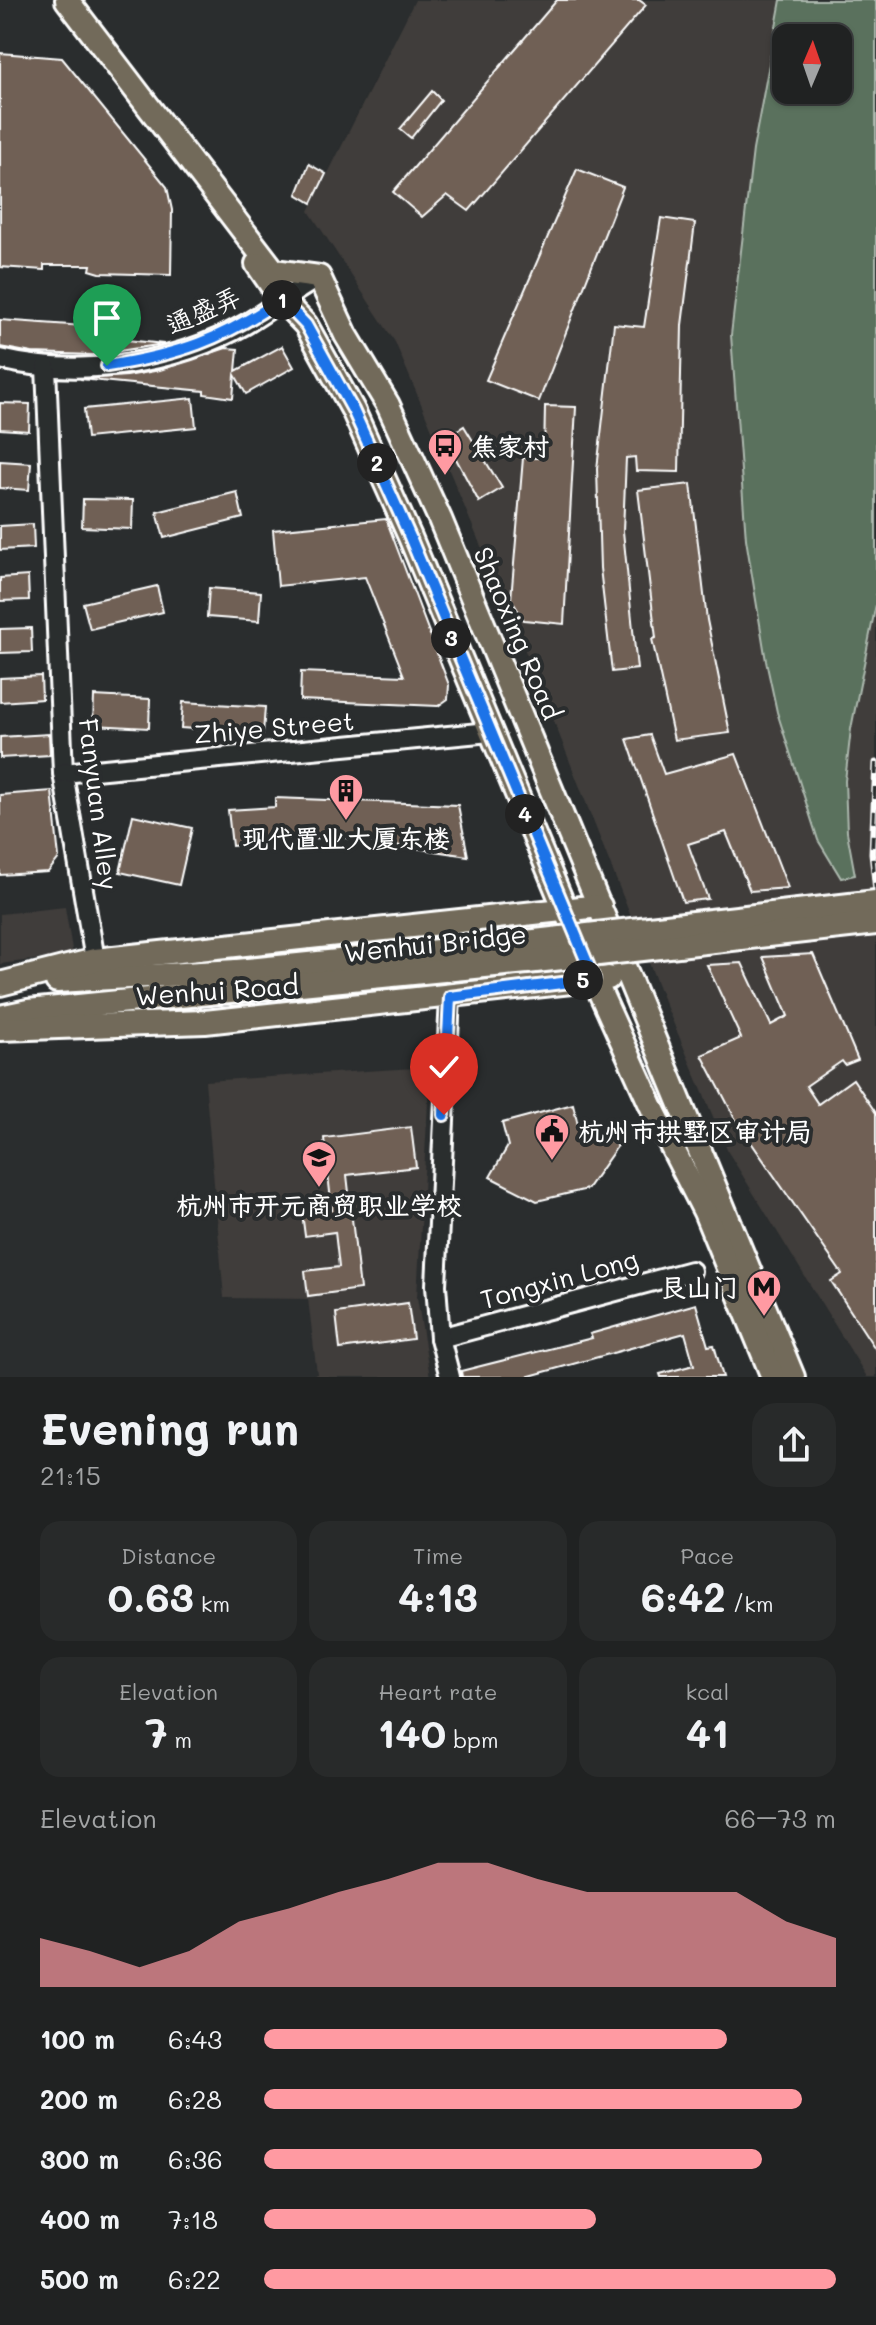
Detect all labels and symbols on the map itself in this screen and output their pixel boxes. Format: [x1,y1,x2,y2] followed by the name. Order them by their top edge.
[772,24,852,104] north arrow
[160,279,246,341] street label: 通盛弄
[262,280,302,320] pin: 1
[73,284,141,366] pin
[426,427,464,477] bus stop icon: 焦家村
[471,429,549,463] place label: 焦家村
[357,443,397,483] pin: 2
[466,541,570,725] street label: Shaoxing Road
[431,618,471,658] pin: 3
[192,703,356,751] street label: Zhiye Street
[72,716,126,892] street label: Fanyuan Alley
[327,772,365,822] building icon: 现代置业大厦东楼
[505,794,545,834] pin: 4
[242,821,450,855] place label: 现代置业大厦东楼
[342,917,528,969] street label: Wenhui Bridge
[563,960,603,1000] pin: 5
[134,967,300,1013] street label: Wenhui Road
[410,1033,478,1115] pin
[533,1112,571,1162] public building icon: 杭州市拱墅区审计局
[578,1114,812,1148] place label: 杭州市拱墅区审计局
[300,1139,338,1189] school or university icon: 杭州市开元商贸职业学校
[176,1188,462,1222] place label: 杭州市开元商贸职业学校
[476,1242,642,1316] street label: Tongxin Long
[745,1268,783,1318] metro station icon: 艮山门
[660,1270,738,1304] place label: 艮山门

